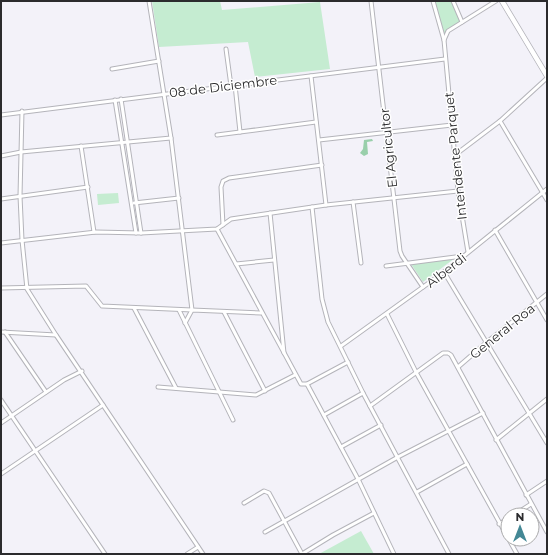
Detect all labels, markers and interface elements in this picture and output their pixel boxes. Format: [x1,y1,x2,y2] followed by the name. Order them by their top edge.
[168,71,278,101] street label: 08 de Diciembre
[440,91,470,221] street label: Intendente Parquet
[376,107,400,189] street label: El Agricultor
[423,249,469,291] street label: Alberdi
[466,300,538,362] street label: General Roa
[500,507,540,547] north arrow
[516,510,524,524] text: N

